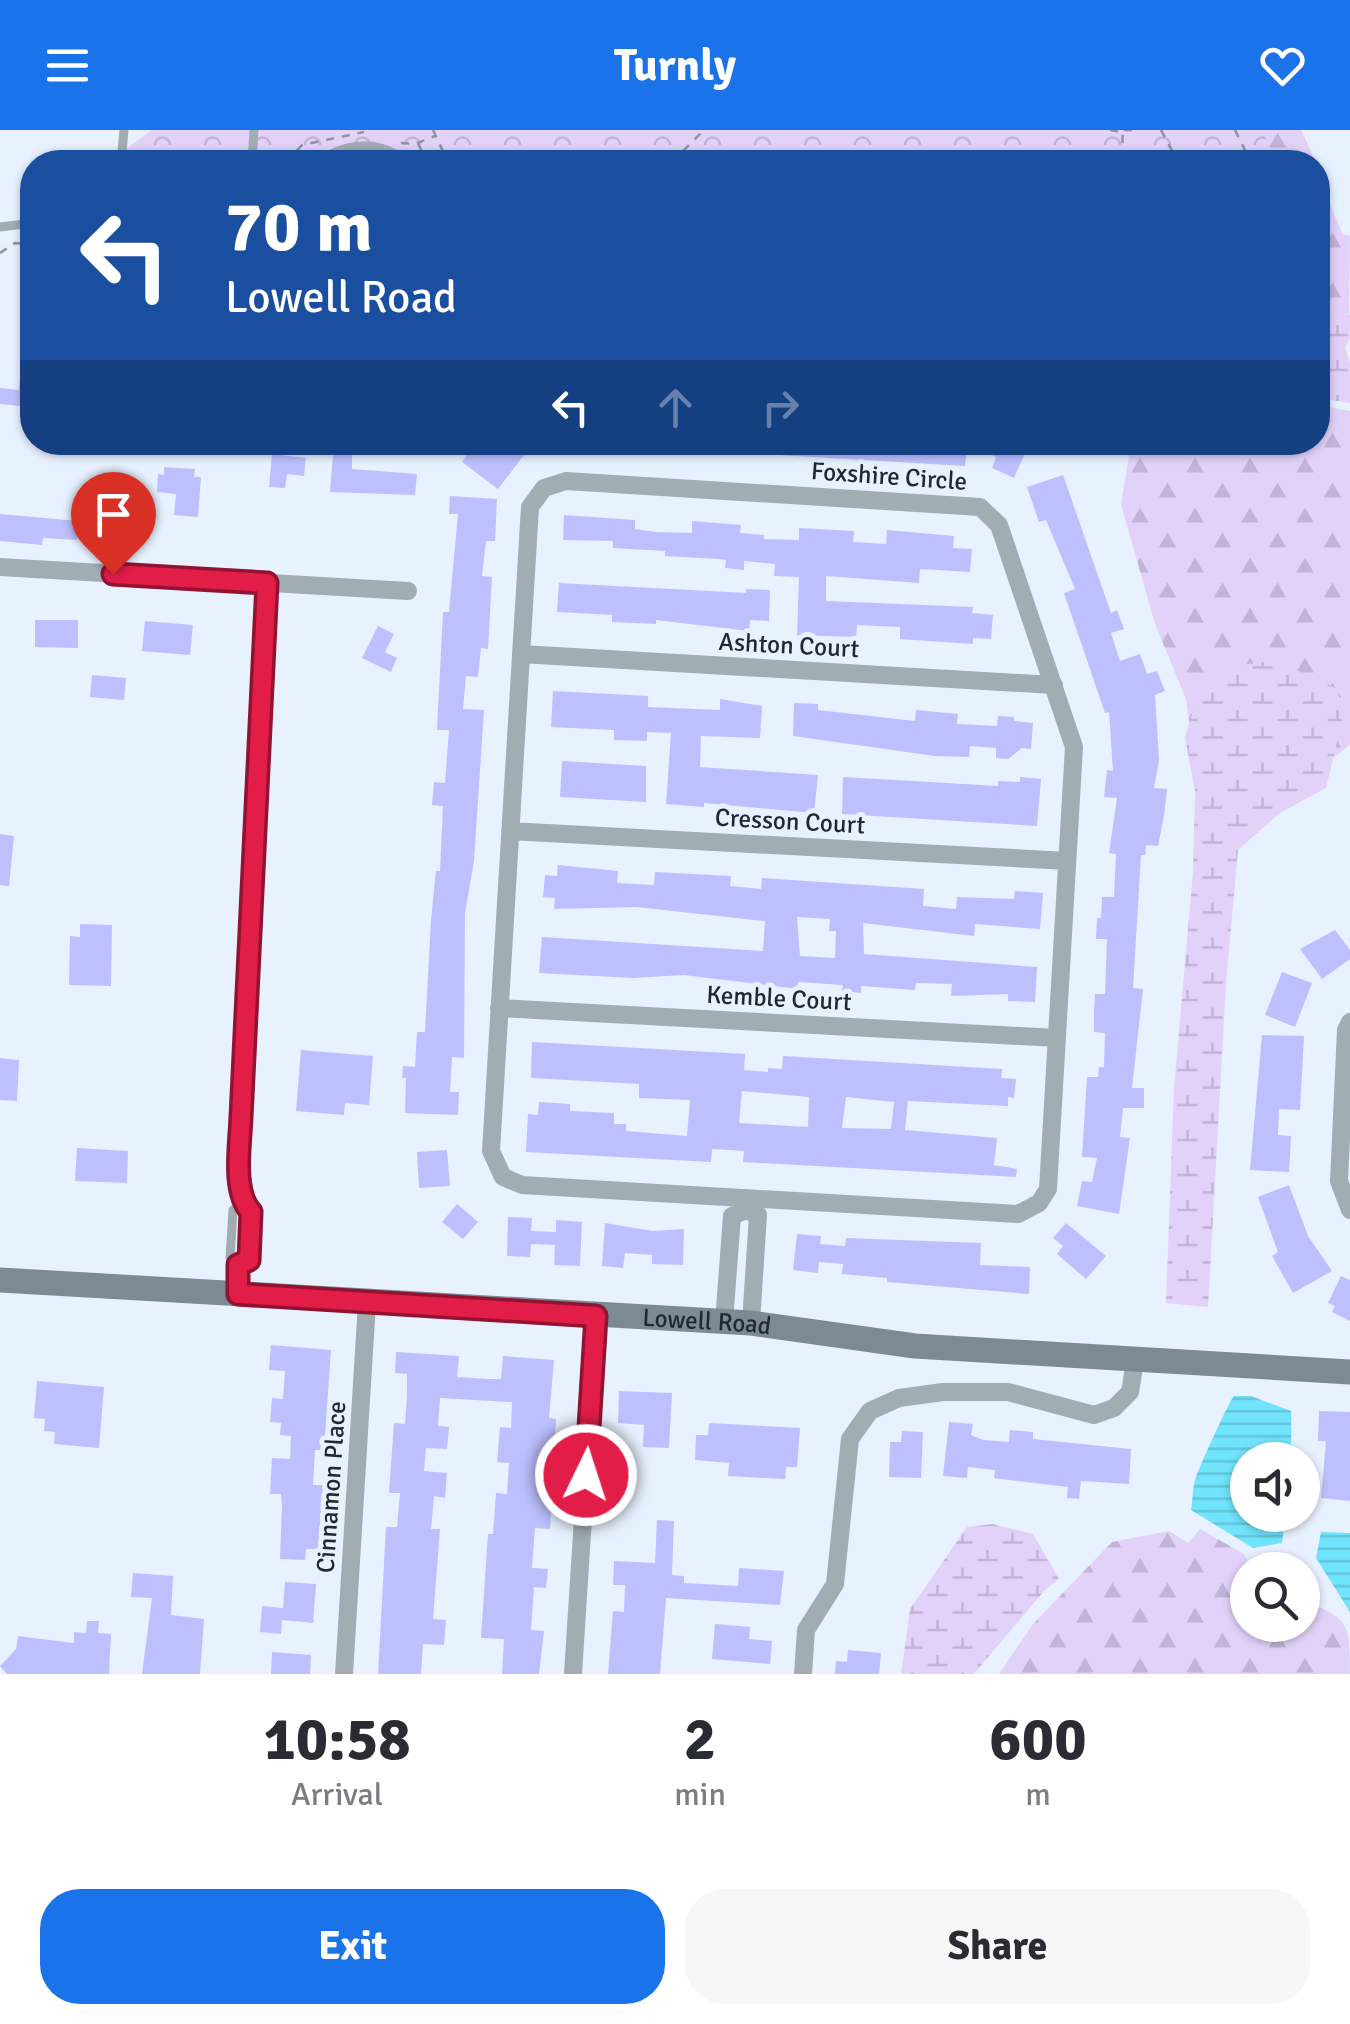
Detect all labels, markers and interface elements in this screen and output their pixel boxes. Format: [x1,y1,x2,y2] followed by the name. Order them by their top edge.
[40,38,95,93] icon: menu
[614,38,736,93] text: Turnly
[1255,38,1310,93] icon: heart
[225,184,373,270] text: 70 m
[60,190,190,320] icon: left
[225,270,457,325] text: Lowell Road
[543,380,598,435] icon: left
[648,380,703,435] icon: ahead
[753,380,808,435] icon: right
[810,455,968,497] street label: Foxshire Circle
[71,472,156,575] pin
[86,487,141,542] icon: arrive
[718,626,860,664] street label: Ashton Court
[714,802,866,840] street label: Cresson Court
[706,979,853,1017] street label: Kemble Court
[642,1301,773,1341] street label: Lowell Road
[310,1400,352,1574] street label: Cinnamon Place
[534,1423,638,1527] position arrow
[1230,1442,1320,1642] map controls
[1230,1442,1320,1532] button: sound
[1230,1552,1320,1642] button: search
[263,1703,411,1777] text: 10:58
[684,1703,716,1777] text: 2
[989,1703,1087,1777] text: 600
[291,1775,383,1814] text: Arrival
[674,1775,726,1814] text: min
[1025,1775,1051,1814] text: m
[40,1889,665,2004] button: Exit
[685,1889,1310,2004] button: Share

